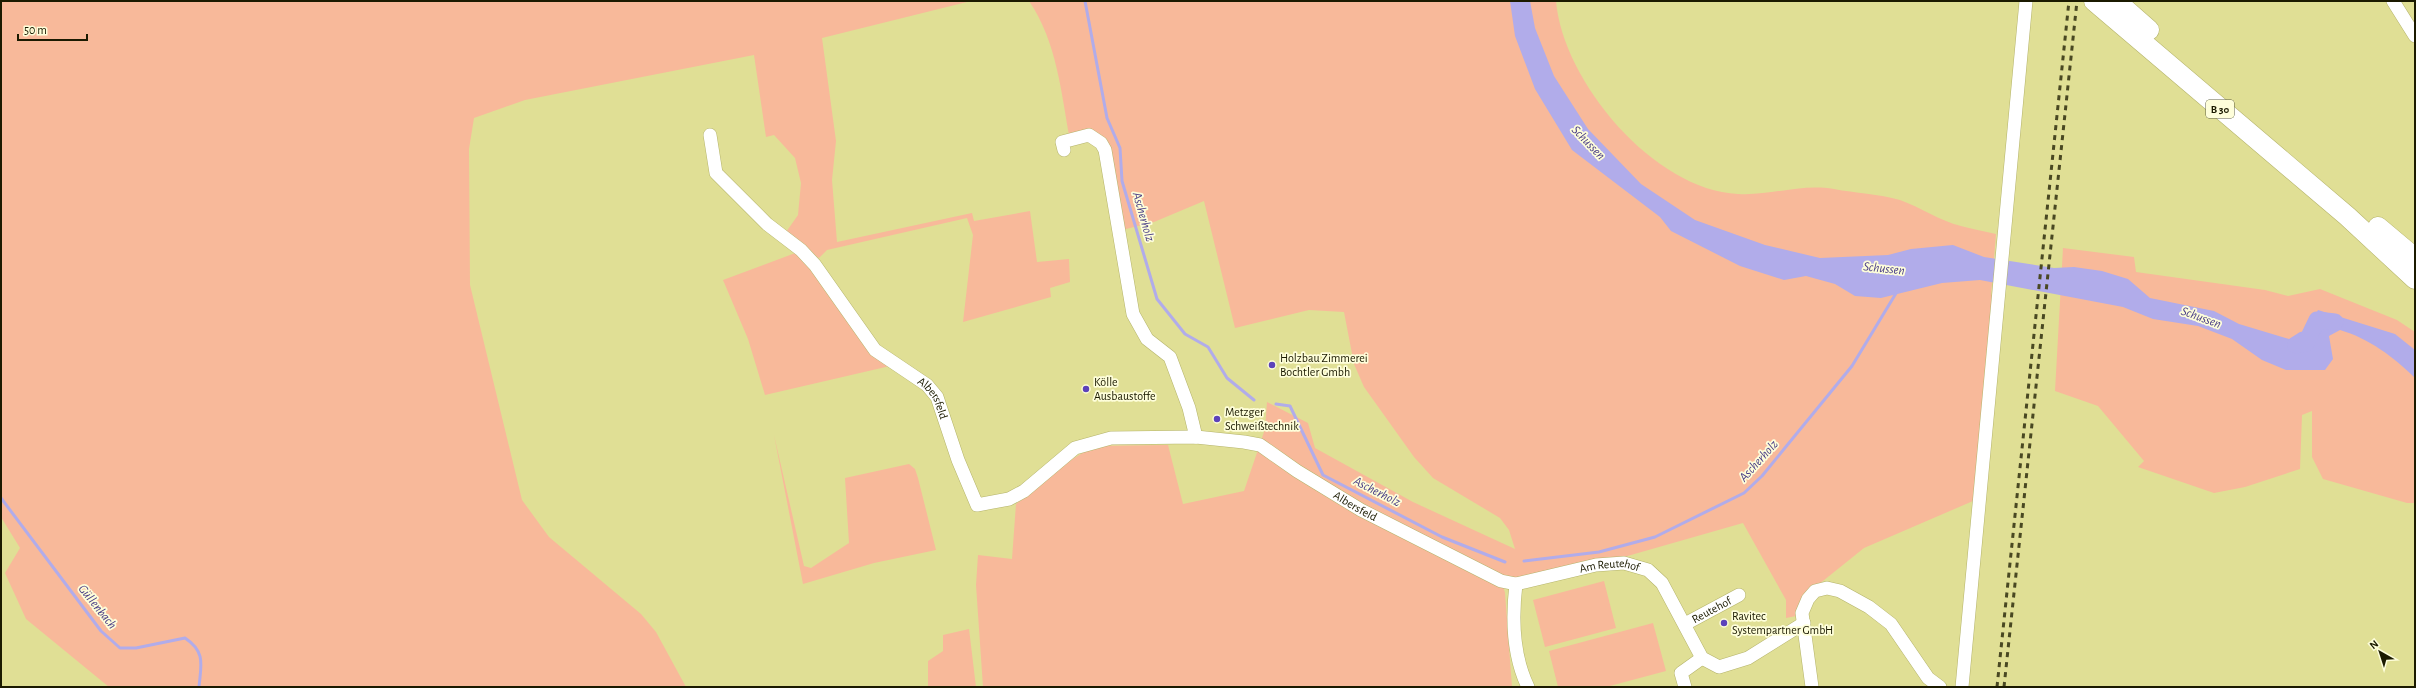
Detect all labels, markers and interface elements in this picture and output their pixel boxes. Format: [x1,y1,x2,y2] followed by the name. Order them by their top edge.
[18,16,87,42] scale bar
[24,24,47,36] text: 50 m
[2206,100,2234,118] road number: B 30
[1569,124,1607,162] water label: Schussen
[1129,190,1156,243] water label: Ascherholz
[1863,260,1905,278] water label: Schussen
[2179,305,2223,331] water label: Schussen
[1280,352,1368,378] place label: Holzbau Zimmerei Bochtler Gmbh
[1267,360,1277,370] marker: Holzbau Zimmerei Bochtler Gmbh
[916,375,950,421] street label: Albersfeld
[1094,376,1155,402] place label: Kölle Ausbaustoffe
[1081,384,1091,394] marker: Kölle Ausbaustoffe
[1225,406,1299,432] place label: Metzger Schweißtechnik
[1212,414,1222,424] marker: Metzger Schweißtechnik
[1736,438,1781,485] water label: Ascherholz
[1351,474,1403,509] water label: Ascherholz
[1331,489,1379,523] street label: Albersfeld
[1578,557,1642,575] street label: Am Reutehof
[75,582,119,632] water label: Güllenbach
[1690,594,1734,625] street label: Reutehof
[1732,610,1833,637] place label: Ravitec Systempartner GmbH
[1719,618,1729,628] marker: Ravitec Systempartner GmbH
[2360,632,2400,672] north arrow
[2368,638,2380,651] text: N

